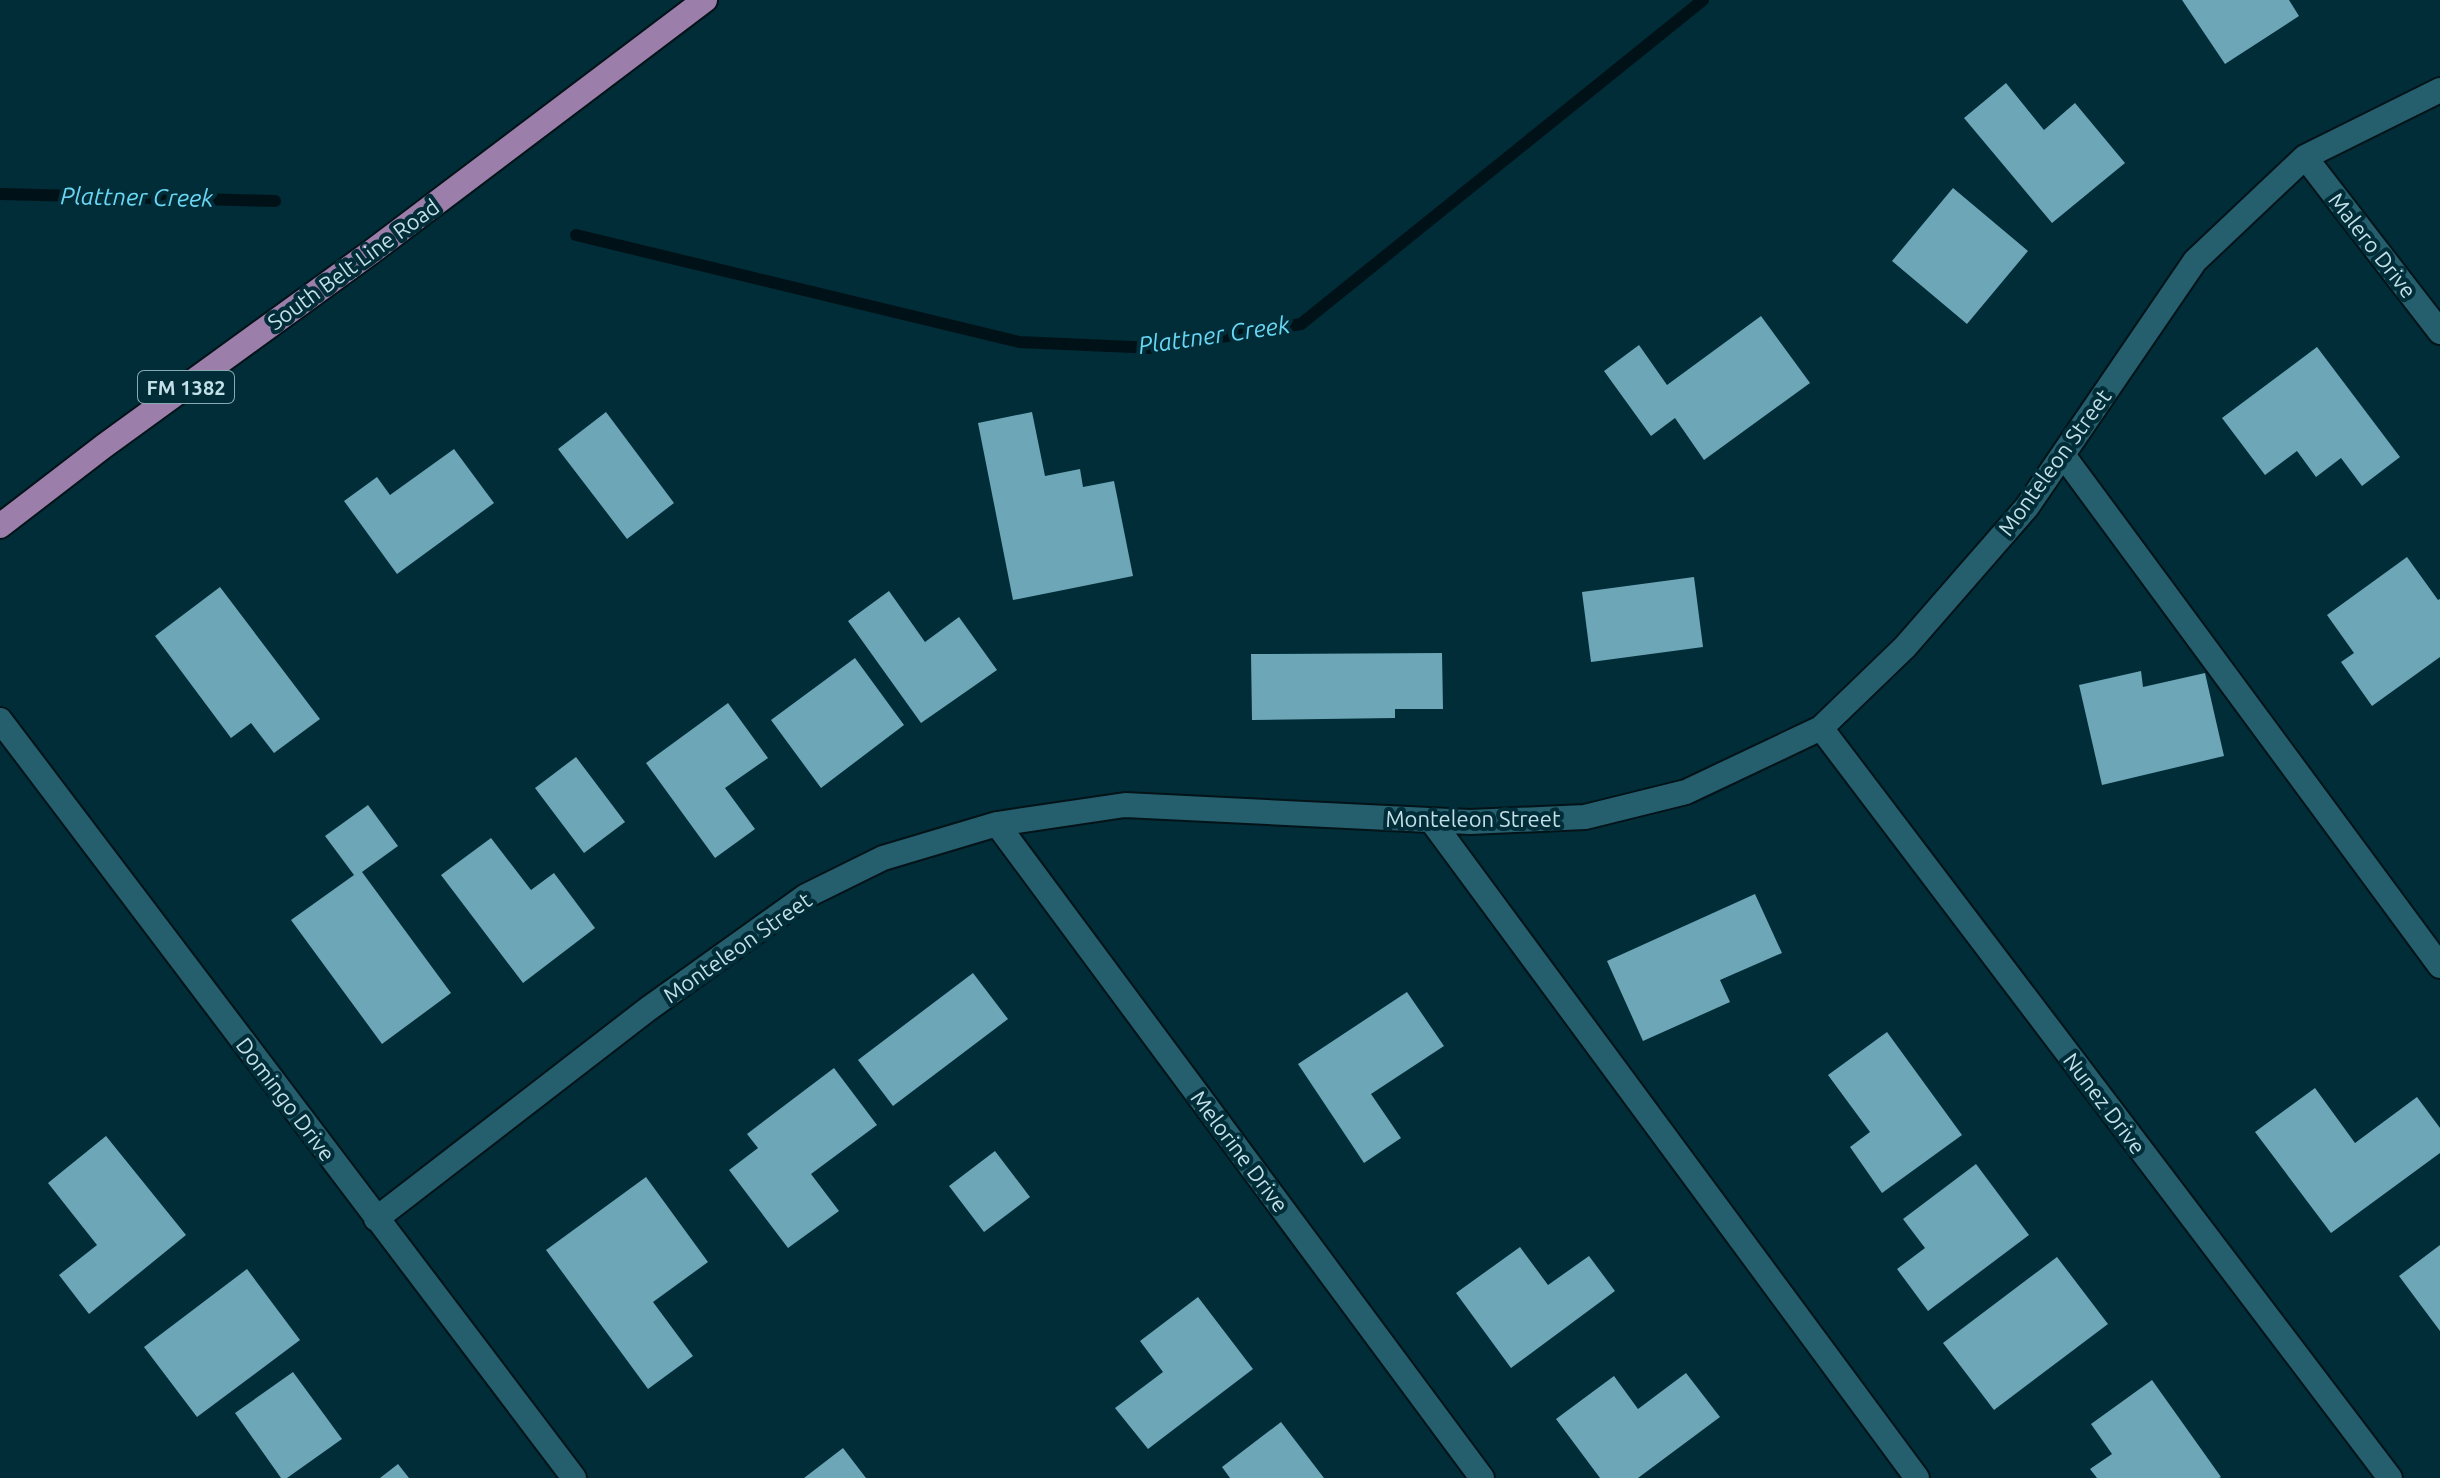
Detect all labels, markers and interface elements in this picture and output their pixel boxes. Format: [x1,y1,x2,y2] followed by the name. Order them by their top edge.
[60,182,214,212] water label: Plattner Creek
[2324,187,2422,303] street label: Malero Drive
[262,193,444,335] street label: South Belt Line Road
[1136,311,1292,359] water label: Plattner Creek
[138,371,234,403] road number: FM 1382
[1992,384,2116,540] street label: Monteleon Street
[1385,806,1561,831] street label: Monteleon Street
[658,886,816,1007] street label: Monteleon Street
[232,1032,340,1166] street label: Domingo Drive
[2059,1047,2151,1159] street label: Nunez Drive
[1186,1085,1294,1217] street label: Melorine Drive

